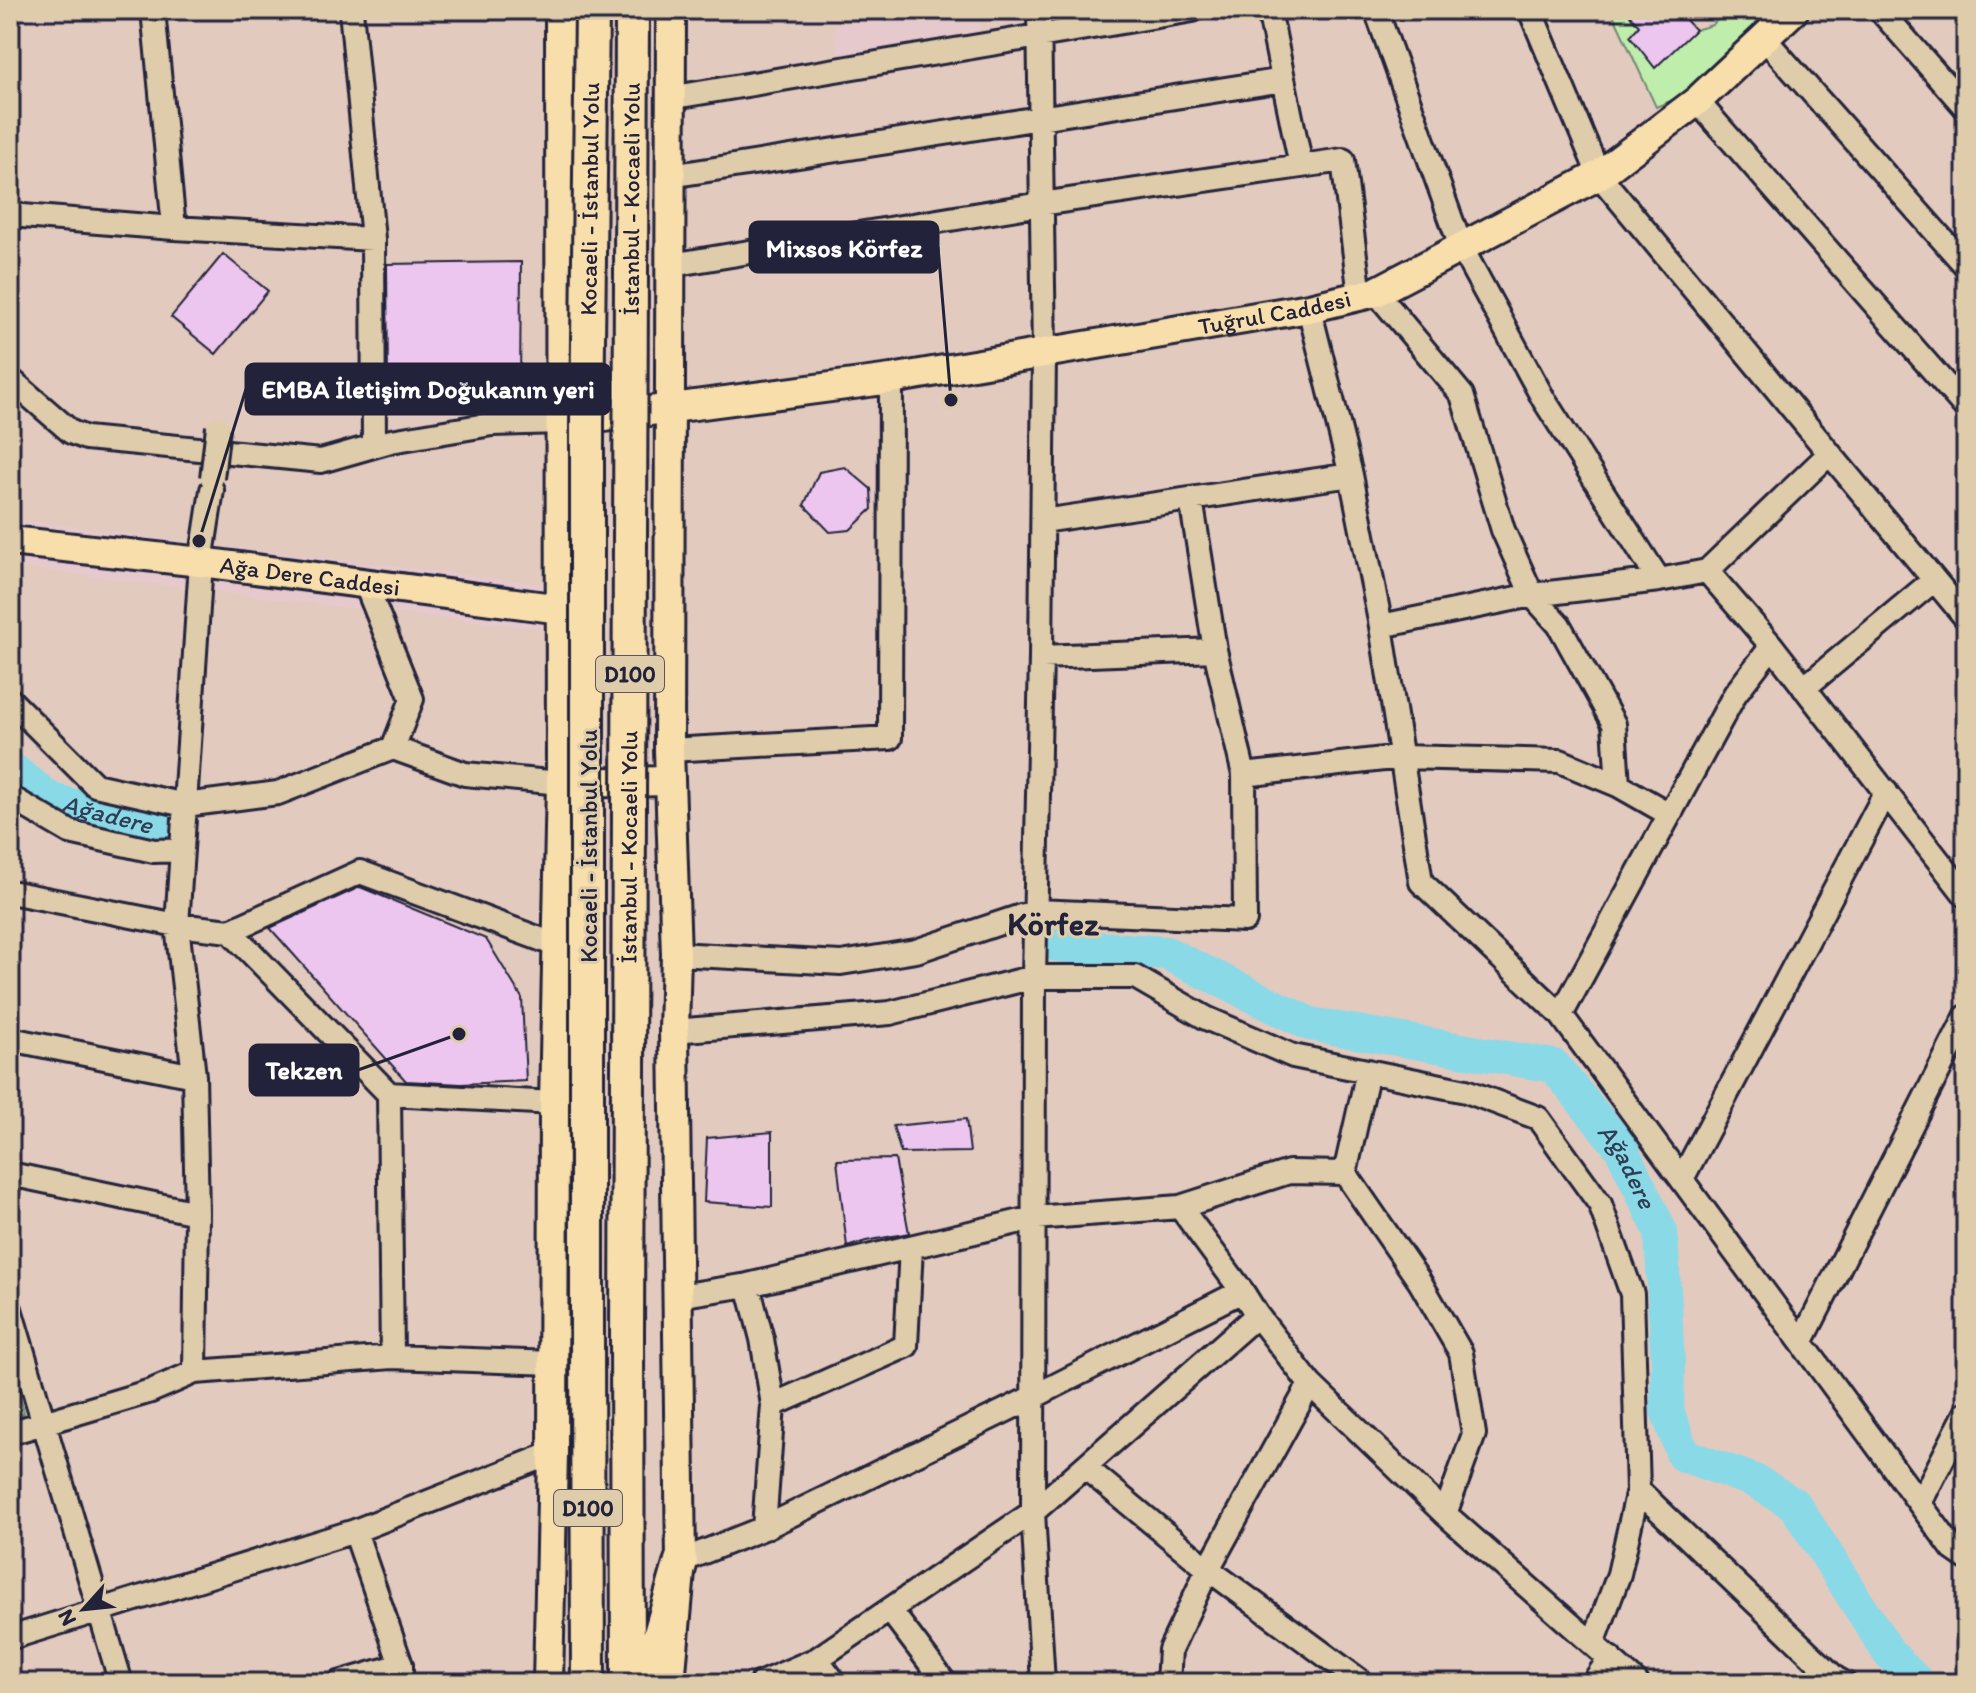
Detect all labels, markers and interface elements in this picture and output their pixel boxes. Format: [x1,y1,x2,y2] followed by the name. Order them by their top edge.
[573,82,605,316] street label: Kocaeli - İstanbul Yolu
[616,82,646,316] street label: İstanbul - Kocaeli Yolu
[750,222,938,272] callout: Mixsos Körfez
[766,232,923,264] text: Mixsos Körfez
[1196,284,1354,341] street label: Tuğrul Caddesi
[246,364,610,414] callout: EMBA İletişim Doğukanın yeri
[261,373,595,405] text: EMBA İletişim Doğukanın yeri
[218,550,402,602] street label: Ağa Dere Caddesi
[596,656,664,692] road number: D100
[574,729,603,963] street label: Kocaeli - İstanbul Yolu
[613,730,643,964] street label: İstanbul - Kocaeli Yolu
[58,787,157,841] water label: Ağadere
[1007,905,1099,943] district label: Körfez
[250,1045,358,1095] callout: Tekzen
[265,1054,343,1086] text: Tekzen
[1591,1116,1664,1215] water label: Ağadere
[554,1490,622,1526] road number: D100
[44,1569,124,1649] north arrow
[51,1605,82,1631] text: N

